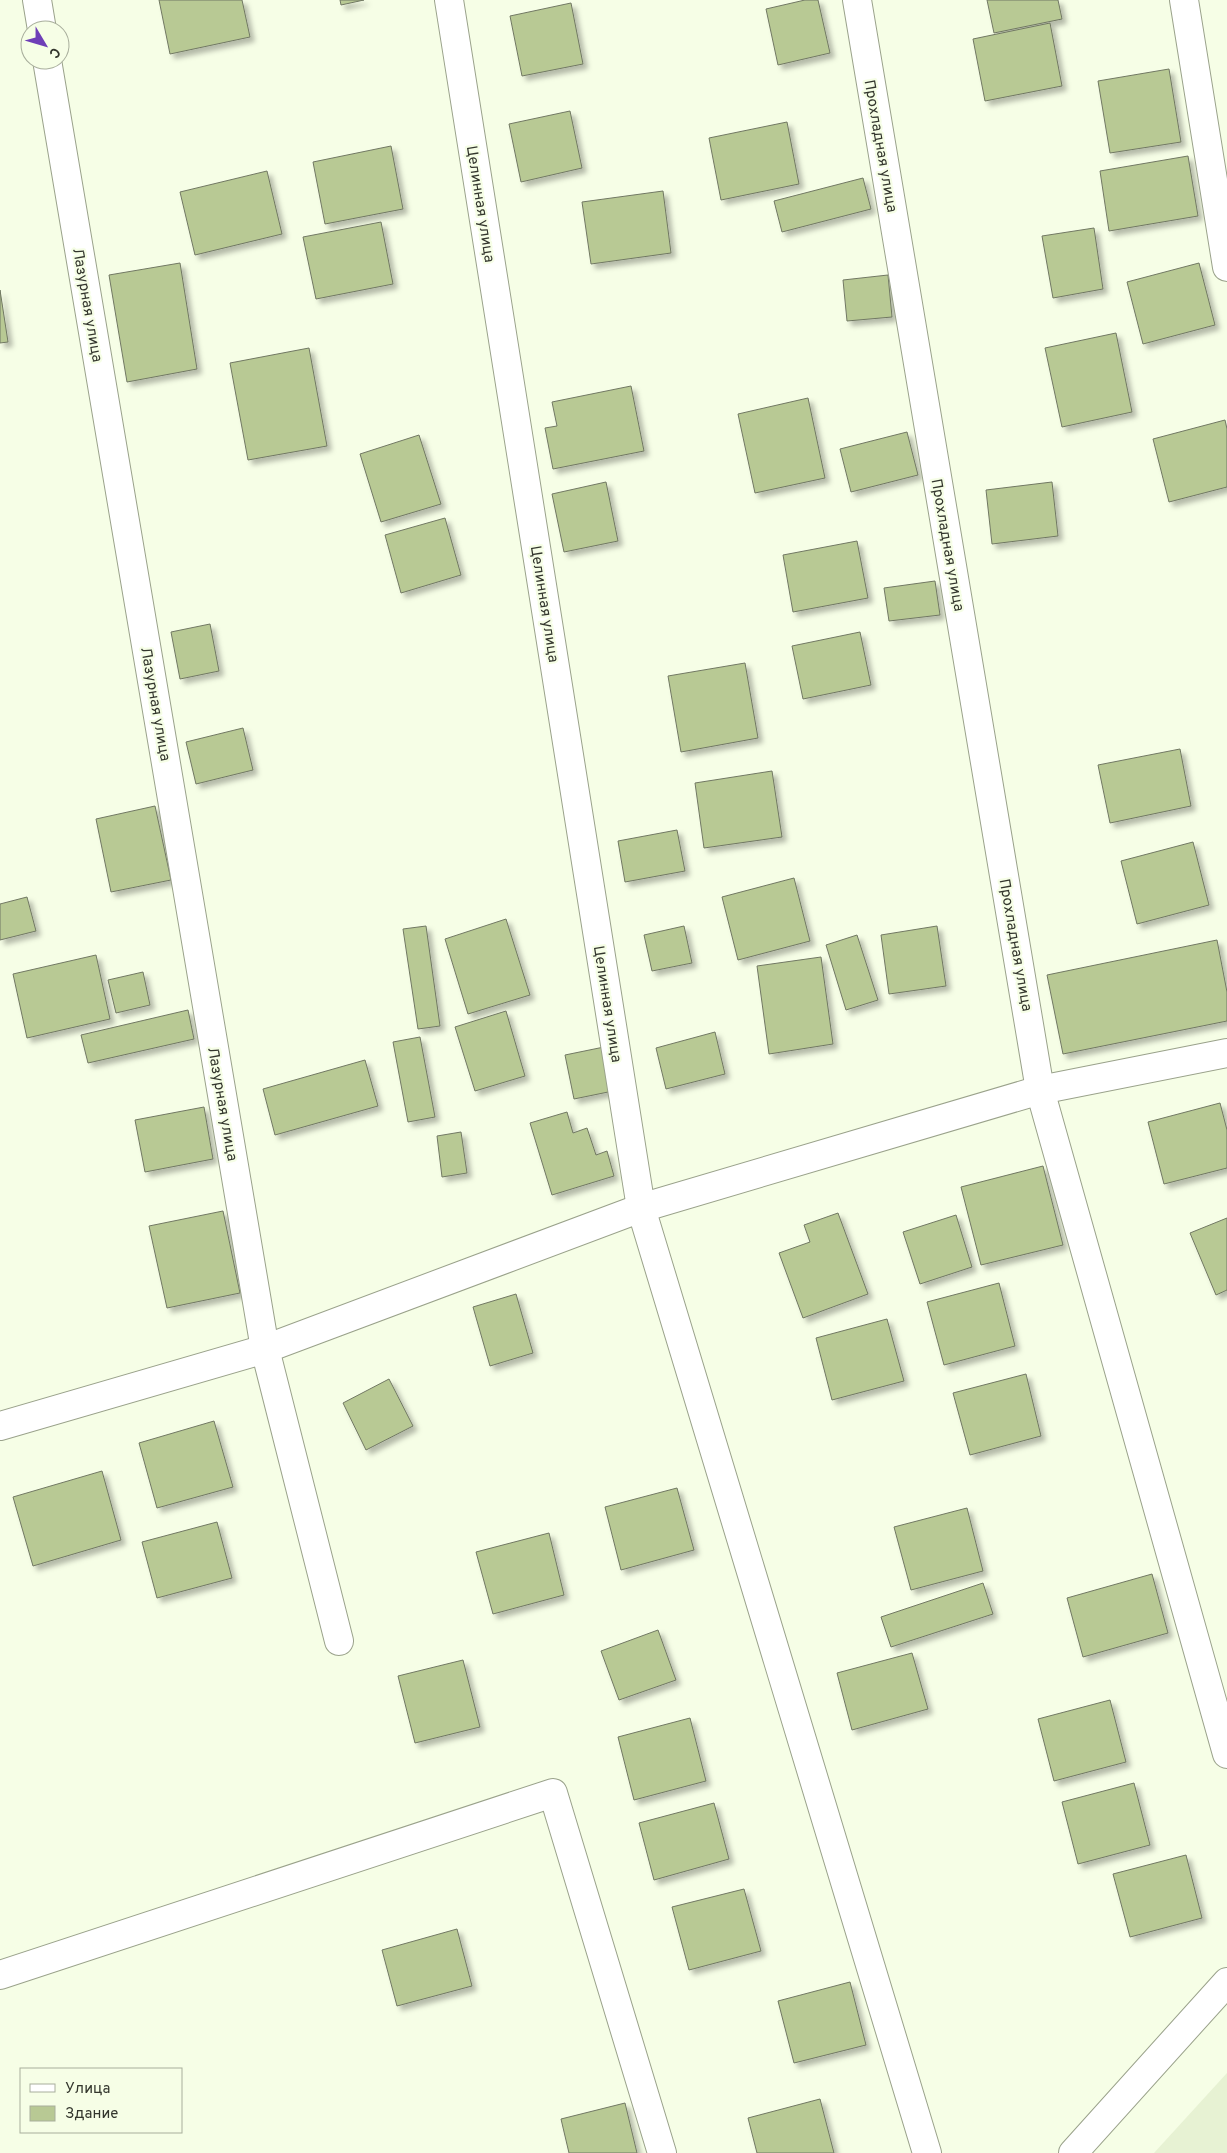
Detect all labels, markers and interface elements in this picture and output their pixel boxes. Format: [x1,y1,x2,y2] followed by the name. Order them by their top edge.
[20,20,70,70] north arrow
[45,43,64,61] text: С
[858,78,901,214] street label: Прохладная улица
[461,144,498,264] street label: Целинная улица
[67,247,106,364] street label: Лазурная улица
[925,477,968,613] street label: Прохладная улица
[525,544,562,664] street label: Целинная улица
[135,646,174,763] street label: Лазурная улица
[993,877,1036,1013] street label: Прохладная улица
[588,944,625,1064] street label: Целинная улица
[202,1046,241,1163] street label: Лазурная улица
[20,2068,182,2133] legend
[65,2080,110,2099] text: Улица
[65,2105,118,2124] text: Здание

